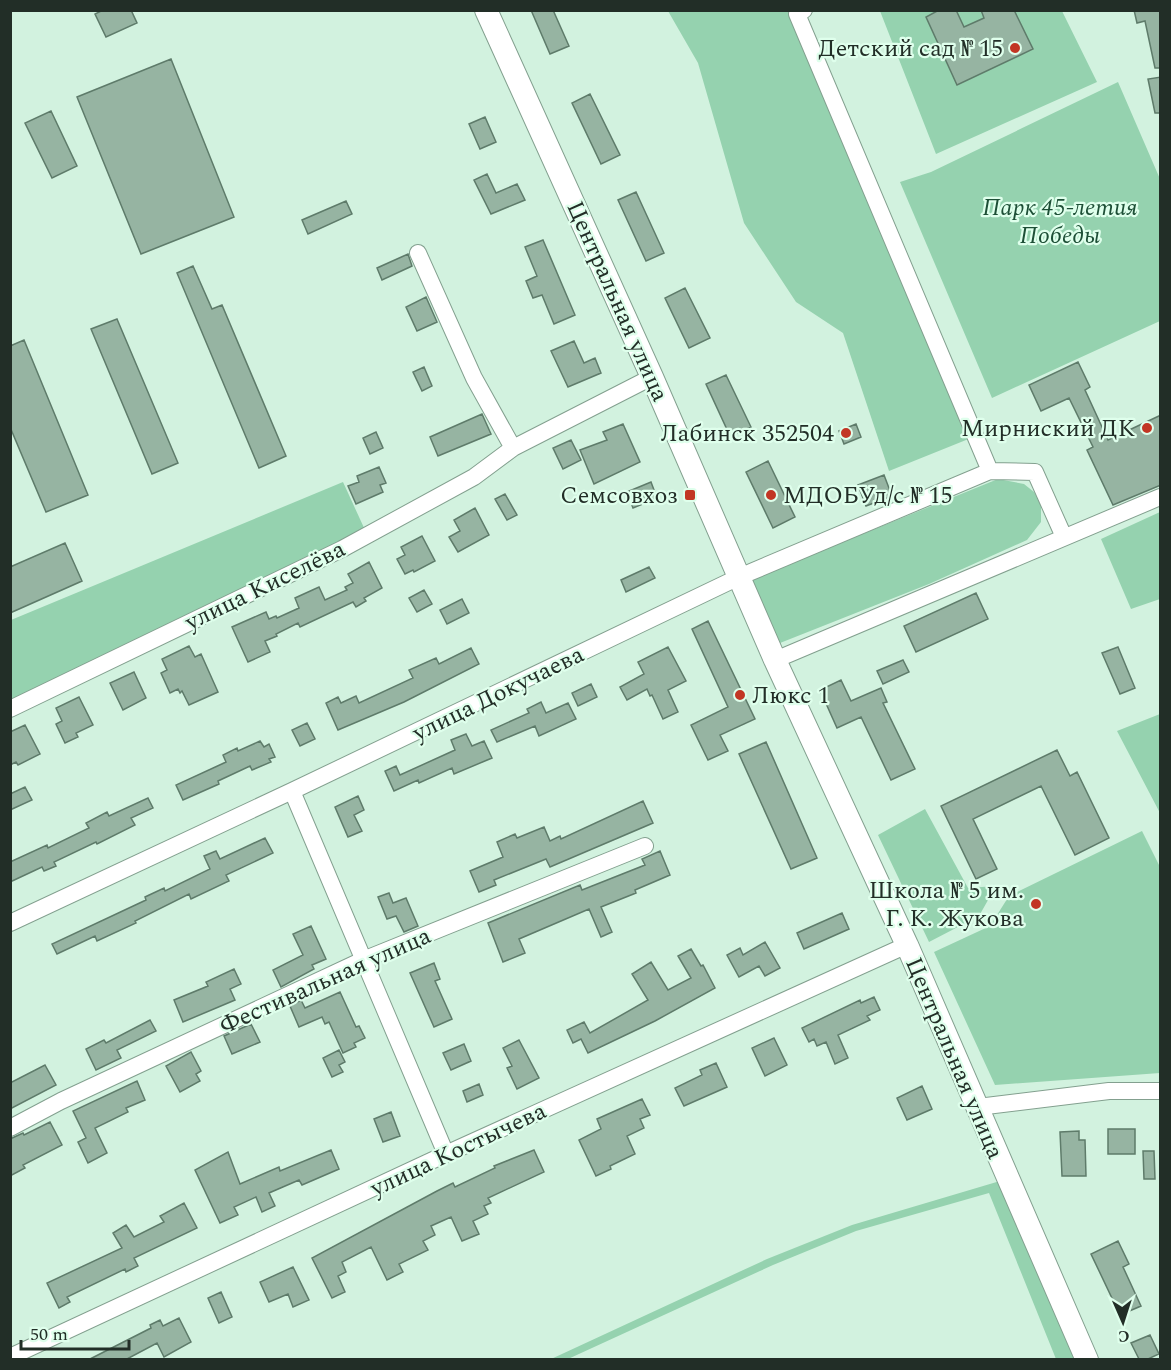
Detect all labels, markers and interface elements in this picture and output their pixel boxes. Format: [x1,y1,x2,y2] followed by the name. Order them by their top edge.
[818,31,1003,67] place label: Детский сад № 15
[1008,41,1022,55] marker: Детский сад № 15
[982,190,1138,254] park label: Парк 45-летия Победы
[557,195,678,408] street label: Центральная улица
[961,411,1135,447] place label: Мирниский ДК
[661,416,834,452] place label: Лабинск 352504
[1140,421,1154,435] marker: Мирниский ДК
[839,426,853,440] marker: Лабинск 352504
[560,478,678,514] place label: Семсовхоз
[783,478,953,514] place label: МДОБУд/с № 15
[683,488,697,502] marker: Семсовхоз
[764,488,778,502] marker: МДОБУд/с № 15
[178,531,352,641] street label: улица Киселёва
[406,637,590,751] street label: улица Докучаева
[752,678,830,714] place label: Люкс 1
[733,688,747,702] marker: Люкс 1
[869,873,1024,937] place label: Школа № 5 им. Г. К. Жукова
[1029,897,1043,911] marker: Школа № 5 им. Г. К. Жукова
[214,918,437,1044] street label: Фестивальная улица
[895,952,1013,1165] street label: Центральная улица
[364,1093,553,1207] street label: улица Костычева
[1093,1292,1153,1352] north arrow
[21,1313,129,1351] scale bar
[30,1321,68,1348] text: 50 m
[1117,1324,1130,1348] text: С

